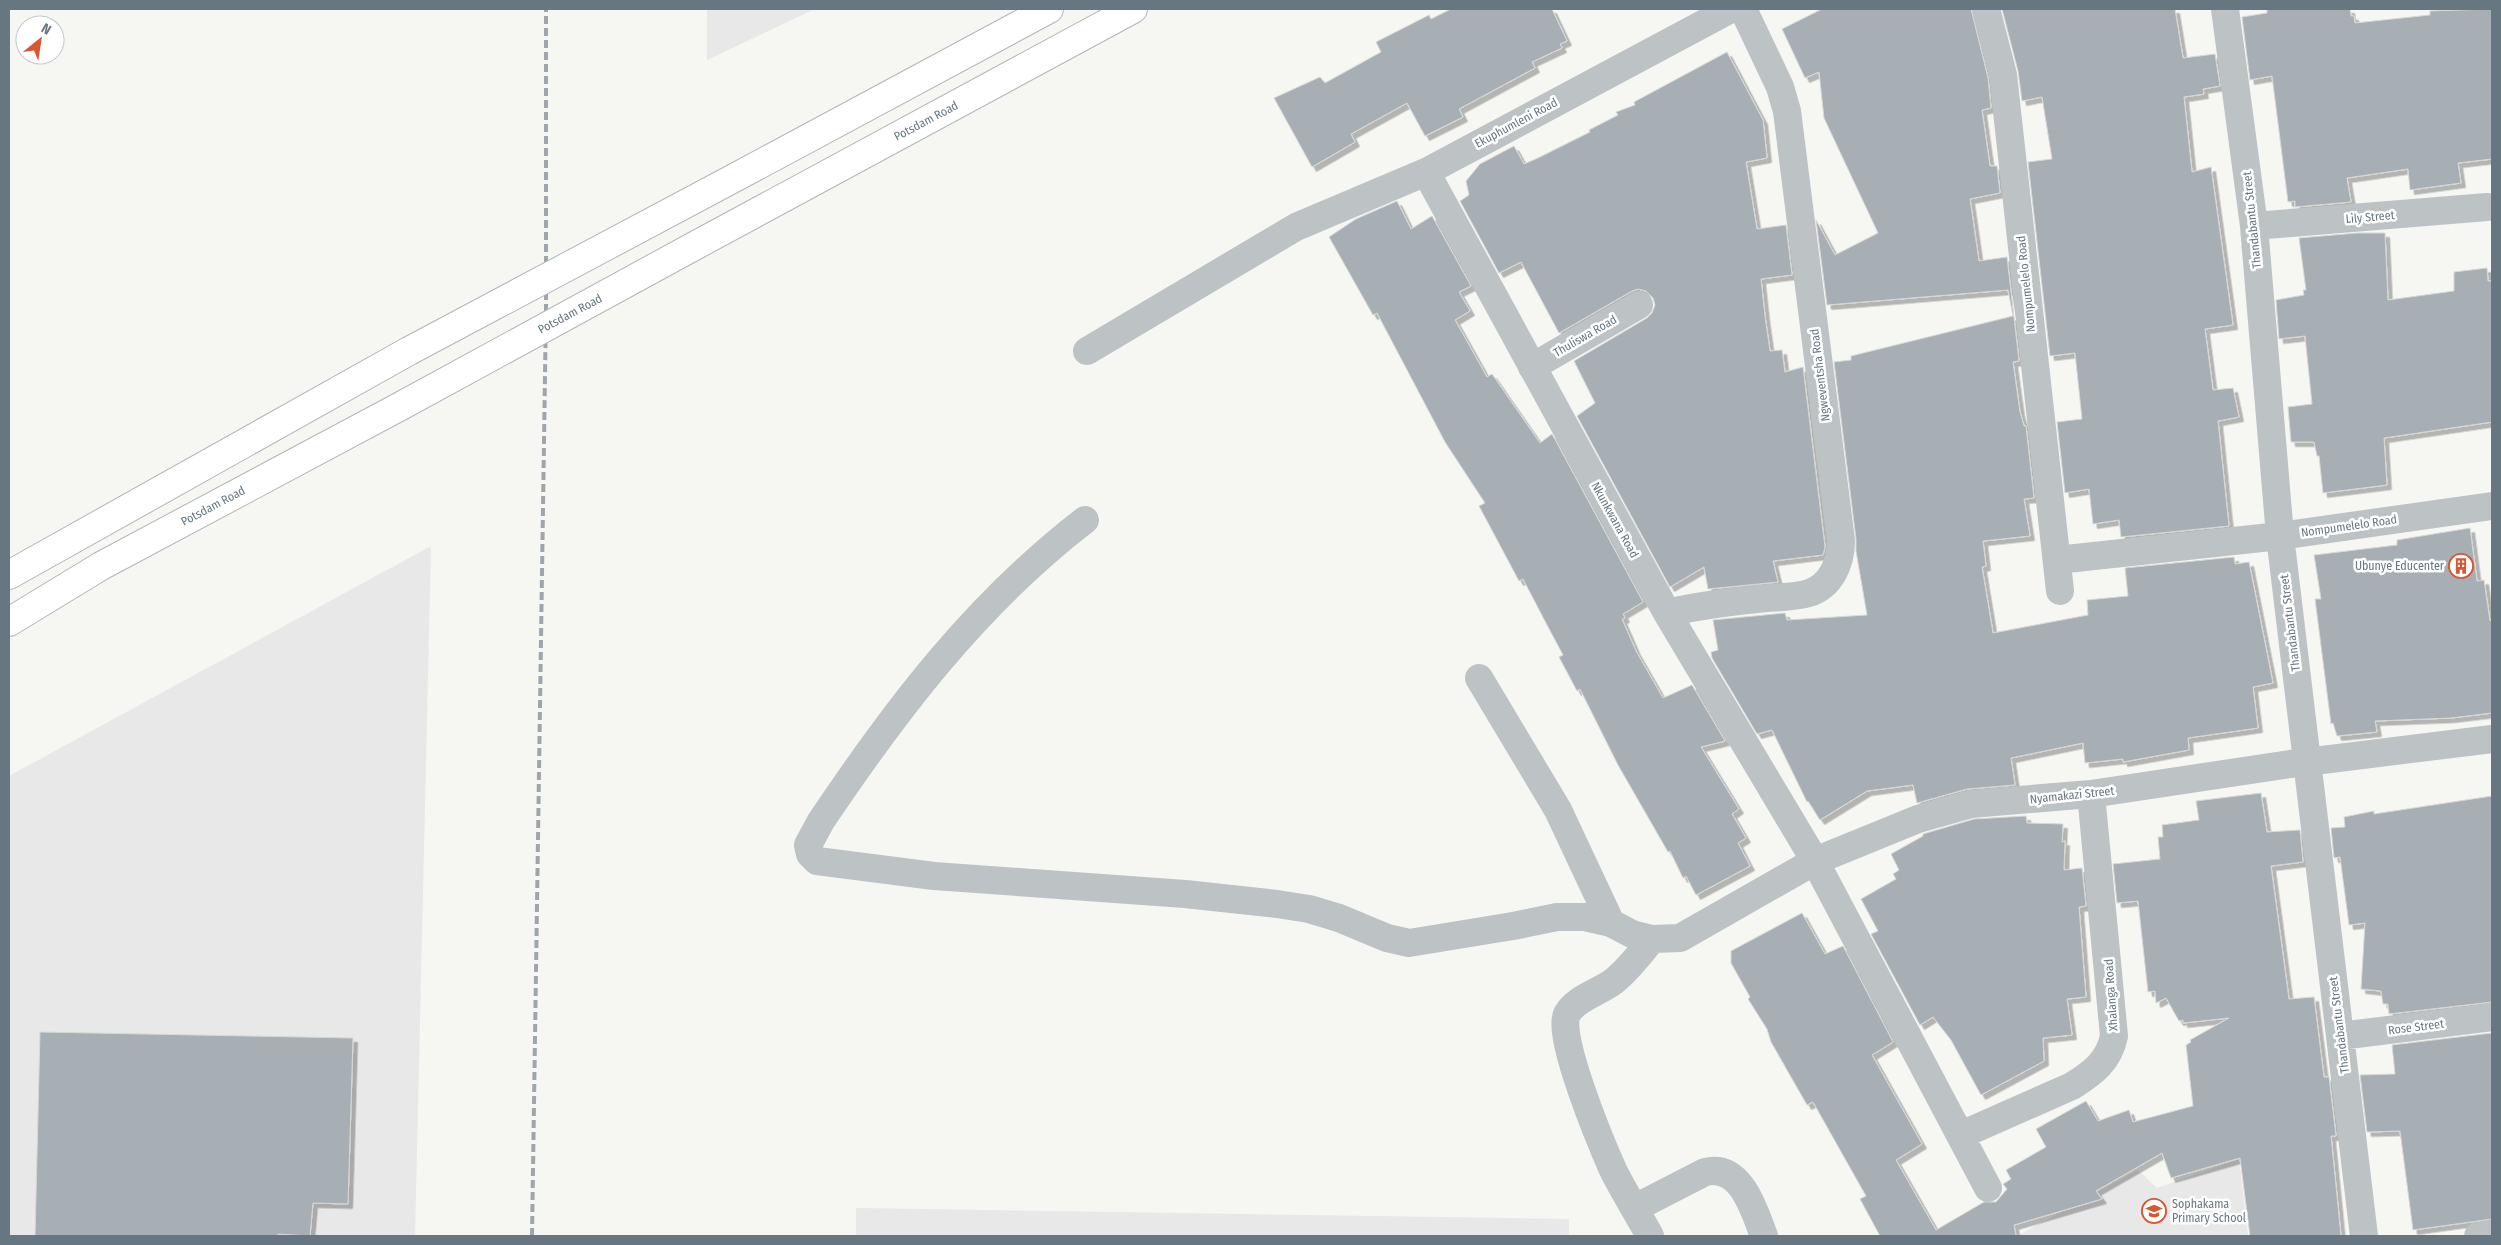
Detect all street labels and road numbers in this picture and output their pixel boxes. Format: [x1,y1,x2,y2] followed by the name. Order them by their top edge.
[1472,95,1560,151] street label: Ekuphumleni Road
[892,98,960,144] street label: Potsdam Road
[2240,171,2264,269] street label: Thandabantu Street
[2345,208,2395,226] street label: Lily Street
[2014,235,2038,333] street label: Nompumelelo Road
[536,291,604,337] street label: Potsdam Road
[1551,312,1619,360] street label: Thuliswa Road
[1807,328,1833,422] street label: Ngweventsha Road
[1588,480,1642,560] street label: Nkunkwana Road
[179,483,247,529] street label: Potsdam Road
[2300,512,2398,540] street label: Nompumelelo Road
[2277,574,2303,672] street label: Thandabantu Street
[2029,784,2115,806] street label: Nyamakazi Street
[2101,958,2121,1032] street label: Xhalanga Road
[2326,976,2352,1074] street label: Thandabantu Street
[2387,1017,2445,1037] street label: Rose Street

